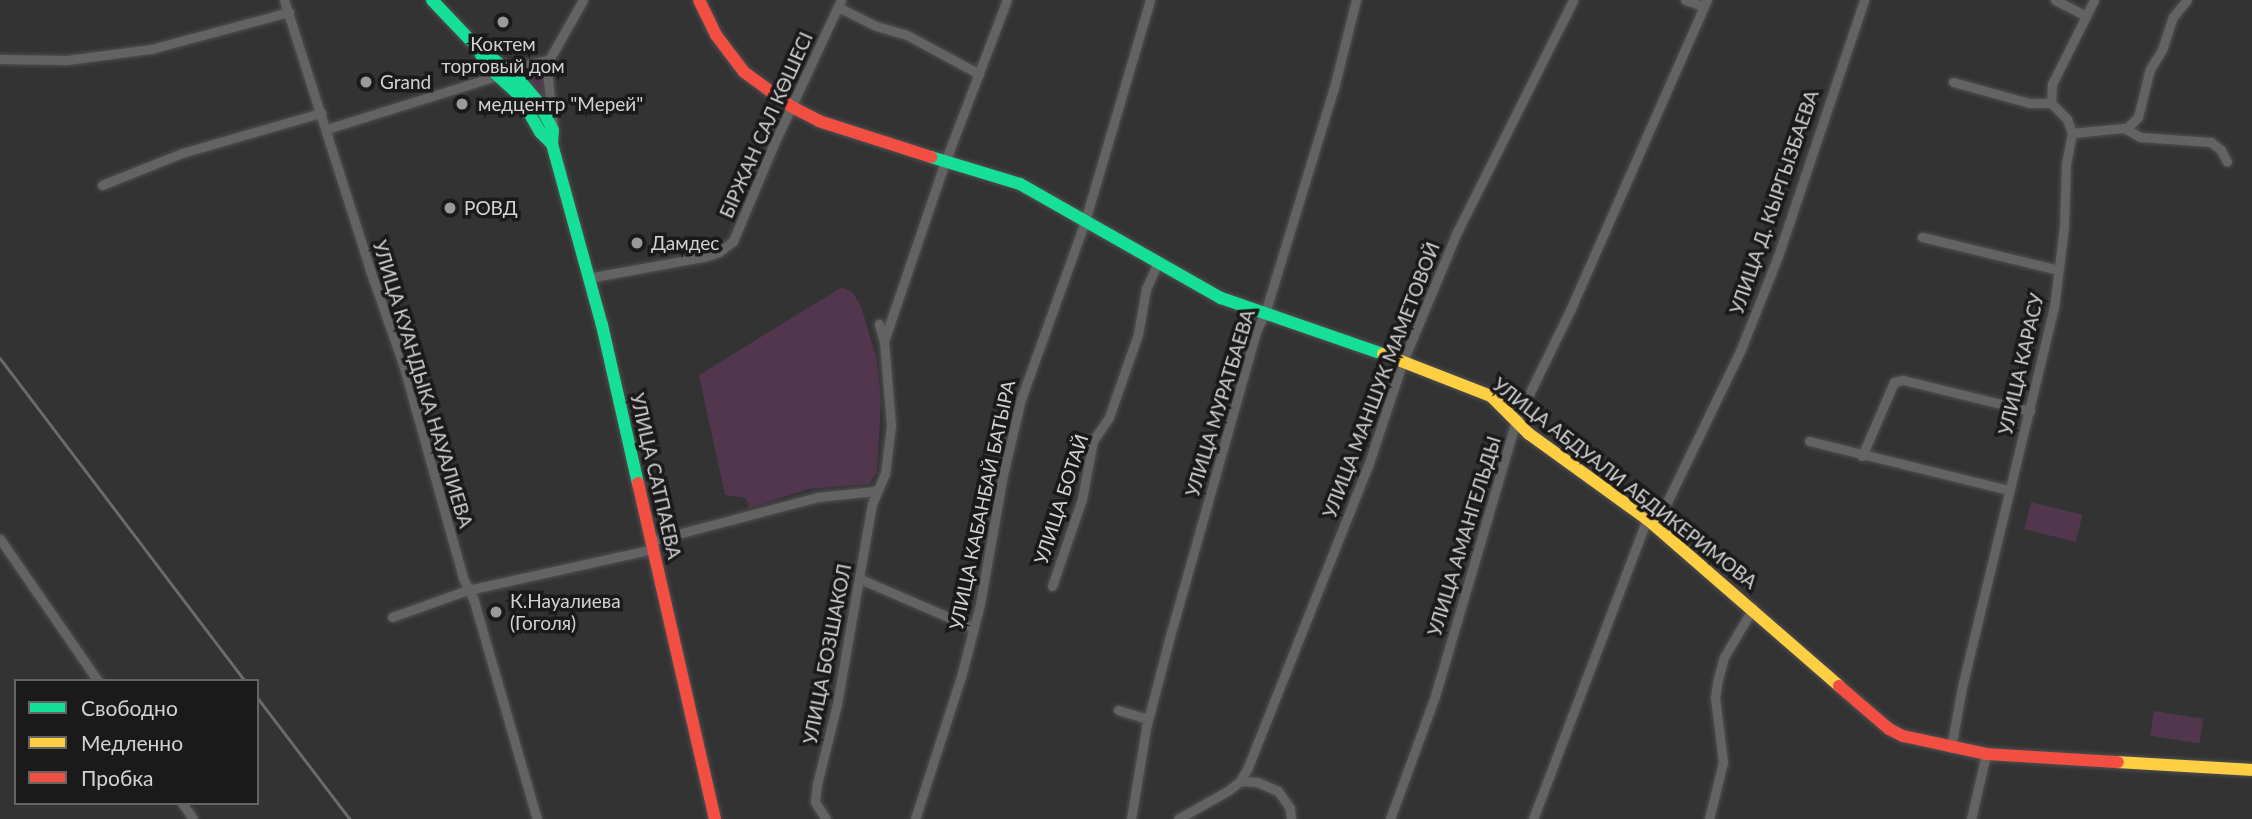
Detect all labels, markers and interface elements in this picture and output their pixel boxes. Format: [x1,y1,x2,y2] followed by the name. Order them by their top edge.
[495,14,511,30] marker: Коктем торговый дом
[715,29,817,221] street label: БІРЖАН САЛ КӨШЕСІ
[441,33,565,77] place label: Коктем торговый дом
[380,71,431,93] place label: Grand
[358,74,374,90] marker: Grand
[1725,87,1823,317] street label: УЛИЦА Д. КЫРГЫЗБАЕВА
[478,93,643,115] place label: медцентр "Мерей"
[452,94,472,114] marker: медцентр "Мерей"
[464,197,518,219] place label: РОВД
[442,200,458,216] marker: РОВД
[651,232,719,254] place label: Дамдес
[629,235,645,251] marker: Дамдес
[368,237,478,531] street label: УЛИЦА КУАНДЫКА НАУАЛИЕВА
[1318,239,1444,521] street label: УЛИЦА МАНШУК МАМЕТОВОЙ
[1994,291,2048,437] street label: УЛИЦА КАРАСУ
[1181,307,1259,499] street label: УЛИЦА МУРАТБАЕВА
[1488,373,1762,593] street label: УЛИЦА АБДУАЛИ АБДИКЕРИМОВА
[944,378,1020,632] street label: УЛИЦА КАБАНБАЙ БАТЫРА
[626,391,686,561] street label: УЛИЦА САТПАЕВА
[1029,431,1093,567] street label: УЛИЦА БОТАЙ
[1423,433,1505,639] street label: УЛИЦА АМАНГЕЛЬДЫ
[798,562,856,746] street label: УЛИЦА БОЗШАКОЛ
[510,590,621,634] place label: К.Науалиева (Гоголя)
[488,604,504,620] marker: К.Науалиева (Гоголя)
[14,679,259,805] legend
[81,695,178,720] text: Свободно
[81,730,183,755] text: Медленно
[81,765,154,790] text: Пробка

